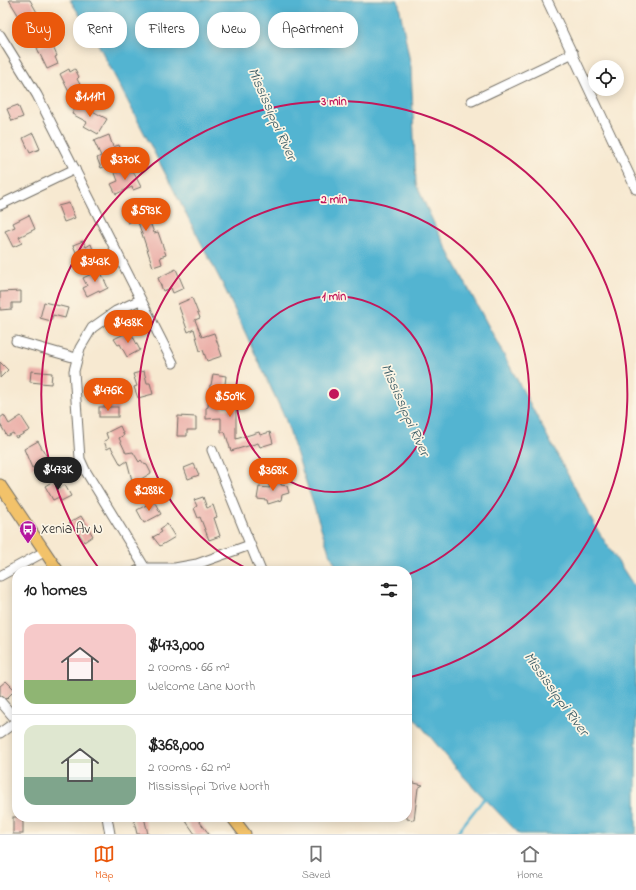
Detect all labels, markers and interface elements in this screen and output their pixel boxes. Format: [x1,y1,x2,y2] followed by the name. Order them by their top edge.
[12,12,65,48] chip: Buy
[73,12,127,48] chip: Rent
[135,12,199,48] chip: Filters
[207,12,260,48] chip: New
[268,12,358,48] chip: Apartment
[588,60,624,96] map controls
[588,60,624,96] button: locate
[242,64,303,166] water label: Mississippi River
[57,84,123,118] pin: $1.11M
[75,87,105,106] text: $1.11M
[320,93,347,111] text: 3 min
[97,147,153,181] pin: $370K
[110,150,140,169] text: $370K
[320,191,347,209] text: 2 min
[118,198,174,232] pin: $593K
[131,201,161,220] text: $593K
[67,249,123,283] pin: $343K
[80,252,110,271] text: $343K
[322,288,346,306] text: 1 min
[100,310,156,344] pin: $438K
[113,313,143,332] text: $438K
[375,360,436,462] water label: Mississippi River
[80,378,136,412] pin: $476K
[93,381,123,400] text: $476K
[202,384,258,418] pin: $509K
[214,387,246,406] text: $509K
[327,387,341,401] centre of rings
[30,457,86,491] pin: $473K
[245,458,301,492] pin: $368K
[43,460,73,479] text: $473K
[258,461,288,480] text: $368K
[121,478,177,512] pin: $288K
[134,481,164,500] text: $288K
[18,519,38,544] bus stop icon: Xenia Av N
[41,519,103,540] place label: Xenia Av N
[24,578,87,603] text: 10 homes
[378,579,400,601] icon: filters
[148,633,204,658] text: $473,000
[56,640,104,688] icon: home
[518,647,595,742] water label: Mississippi River
[148,658,230,677] text: 2 rooms · 66 m²
[148,677,255,696] text: Welcome Lane North
[148,733,204,758] text: $368,000
[56,741,104,789] icon: home
[148,758,231,777] text: 2 rooms · 62 m²
[148,777,270,796] text: Mississippi Drive North
[93,843,115,883] tab: Map
[302,843,331,883] tab: Saved
[517,843,543,883] tab: Home

